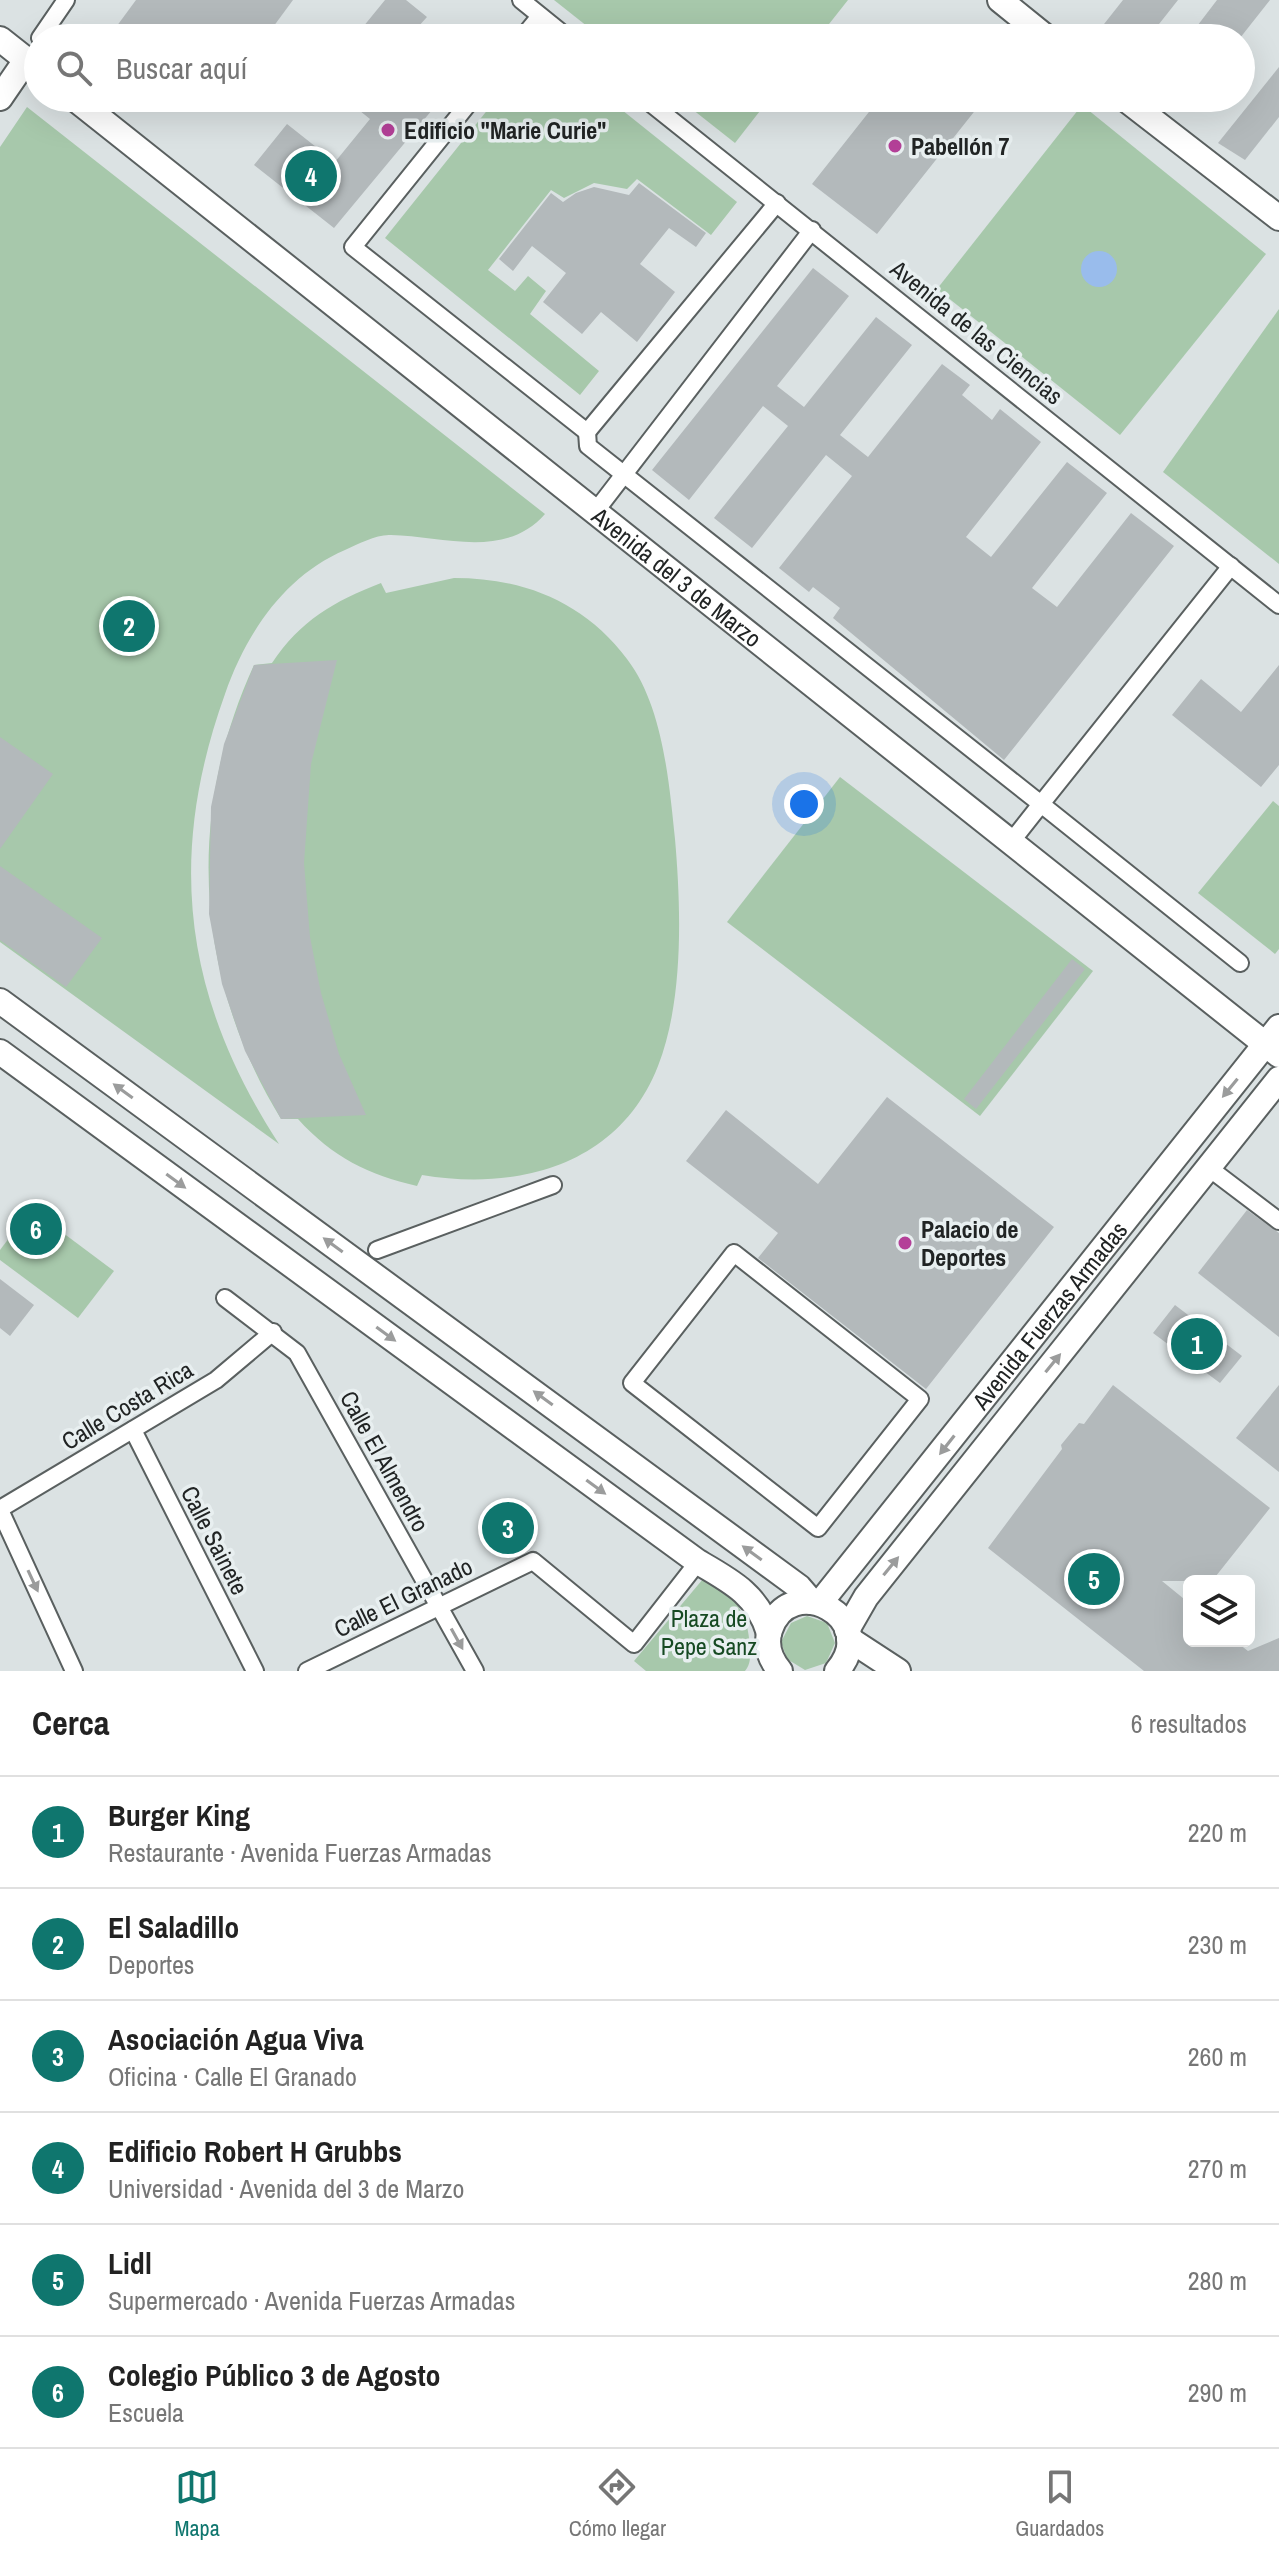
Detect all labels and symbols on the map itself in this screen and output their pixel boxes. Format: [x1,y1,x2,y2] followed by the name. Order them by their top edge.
[404,114,606,146] place label: Edificio "Marie Curie"
[379,121,397,139] marker: Edificio "Marie Curie"
[911,130,1010,162] place label: Pabellón 7
[886,137,904,155] marker: Pabellón 7
[285,146,337,206] pin: 4
[883,252,1070,411] street label: Avenida de las Ciencias
[585,499,768,654] street label: Avenida del 3 de Marzo
[103,596,155,656] pin: 2
[784,784,824,824] your location
[1223,1078,1239,1098] one-way arrow
[113,1084,134,1100] one-way arrow
[166,1172,186,1188] one-way arrow
[10,1199,62,1259] pin: 6
[921,1213,1018,1273] place label: Palacio de Deportes
[964,1215,1134,1417] street label: Avenida Fuerzas Armadas
[896,1234,914,1252] marker: Palacio de Deportes
[322,1237,344,1253] one-way arrow
[1171,1314,1223,1374] pin: 1
[375,1326,397,1342] one-way arrow
[55,1353,199,1457] street label: Calle Costa Rica
[1045,1353,1061,1373] one-way arrow
[333,1385,437,1537] street label: Calle El Almendro
[533,1391,553,1407] one-way arrow
[939,1435,956,1455] one-way arrow
[586,1479,606,1495] one-way arrow
[174,1480,256,1600] street label: Calle Sainete
[482,1498,534,1558] pin: 3
[742,1545,763,1561] one-way arrow
[1068,1549,1120,1609] pin: 5
[329,1550,477,1644] street label: Calle El Granado
[882,1556,899,1576] one-way arrow
[26,1569,39,1593] one-way arrow
[661,1602,757,1662] park label: Plaza de Pepe Sanz
[450,1628,464,1650] one-way arrow

